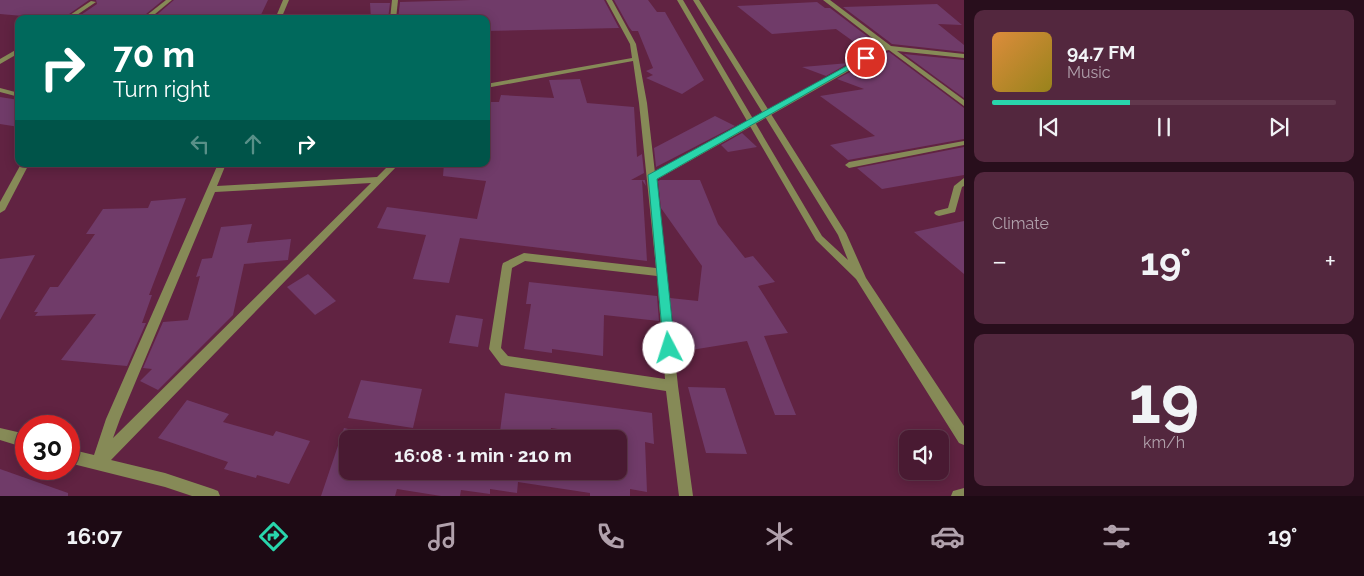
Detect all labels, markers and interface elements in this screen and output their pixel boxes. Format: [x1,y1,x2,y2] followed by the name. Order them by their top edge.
[113,34,195,75] text: 70 m
[30,35,95,100] icon: right
[845,37,887,79] pin
[1067,41,1136,63] text: 94.7 FM
[852,44,880,72] icon: arrive
[1067,63,1111,82] text: Music
[113,76,210,102] text: Turn right
[1035,113,1063,141] icon: previous
[1150,113,1178,141] icon: pause
[1265,113,1293,141] icon: next
[186,130,214,158] icon: left
[239,130,267,158] icon: ahead
[292,130,320,158] icon: right
[992,214,1049,233] text: Climate
[1140,239,1191,284] text: 19°
[992,245,1007,278] text: −
[1324,245,1336,278] text: +
[642,321,694,373] position arrow
[1129,362,1199,438] text: 19
[15,415,80,480] speed limit sign: 30
[899,430,949,480] map controls
[899,430,949,480] button: sound
[1143,433,1185,452] text: km/h
[394,444,572,466] text: 16:08 · 1 min · 210 m
[256,519,291,554] icon: directions
[425,519,460,554] icon: music
[593,519,628,554] icon: phone
[762,519,797,554] icon: climate
[930,519,965,554] icon: car
[1099,519,1134,554] icon: filters
[67,523,122,549] text: 16:07
[1268,523,1297,549] text: 19°

